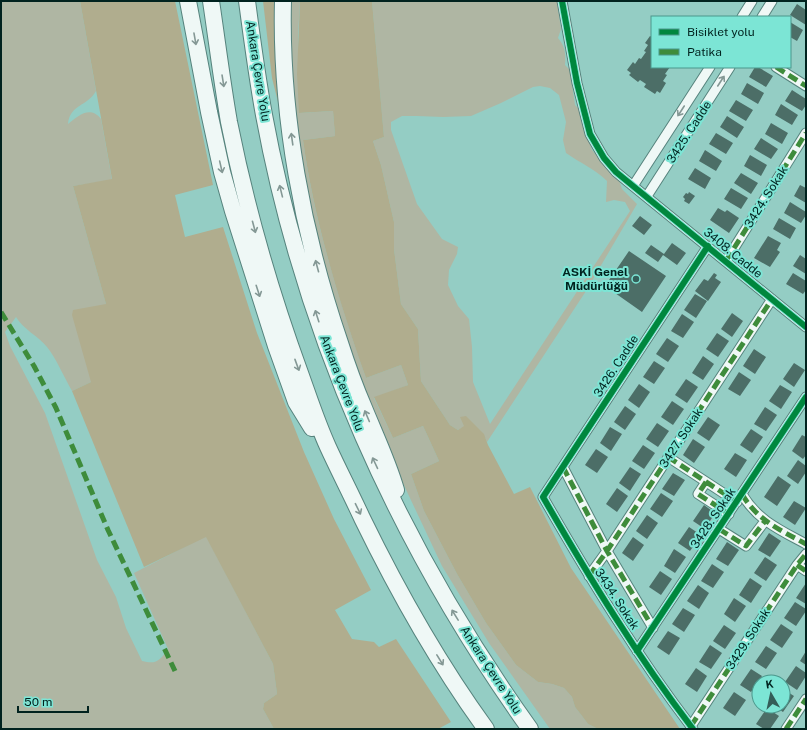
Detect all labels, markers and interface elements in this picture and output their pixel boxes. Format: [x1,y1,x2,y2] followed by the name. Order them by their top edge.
[651,16,791,68] legend
[243,20,273,122] street label: Ankara Çevre Yolu
[687,25,755,39] text: Bisiklet yolu
[191,33,199,46] one-way arrow
[687,45,722,59] text: Patika
[219,74,227,87] one-way arrow
[717,76,725,87] one-way arrow
[664,98,714,166] street label: 3425. Cadde
[677,106,686,117] one-way arrow
[288,133,296,146] one-way arrow
[218,160,226,173] one-way arrow
[741,163,791,230] street label: 3424. Sokak
[276,185,284,198] one-way arrow
[251,220,258,233] one-way arrow
[701,225,765,281] street label: 3408. Cadde
[313,260,321,273] one-way arrow
[562,265,628,293] place label: ASKİ Genel Müdürlüğü
[631,274,641,284] marker: ASKİ Genel Müdürlüğü
[255,285,262,298] one-way arrow
[312,310,320,322] one-way arrow
[591,332,641,400] street label: 3426. Cadde
[317,333,367,433] street label: Ankara Çevre Yolu
[293,358,301,370] one-way arrow
[657,405,706,470] street label: 3427. Sokak
[363,410,371,422] one-way arrow
[371,457,378,469] one-way arrow
[688,485,739,551] street label: 3428. Sokak
[355,503,362,515] one-way arrow
[592,566,642,633] street label: 3434. Sokak
[723,606,773,672] street label: 3429. Sokak
[451,610,459,621] one-way arrow
[457,624,525,716] street label: Ankara Çevre Yolu
[436,654,445,665] one-way arrow
[751,674,791,714] north arrow
[765,678,774,691] text: K
[18,688,88,714] scale bar
[24,695,52,709] text: 50 m

